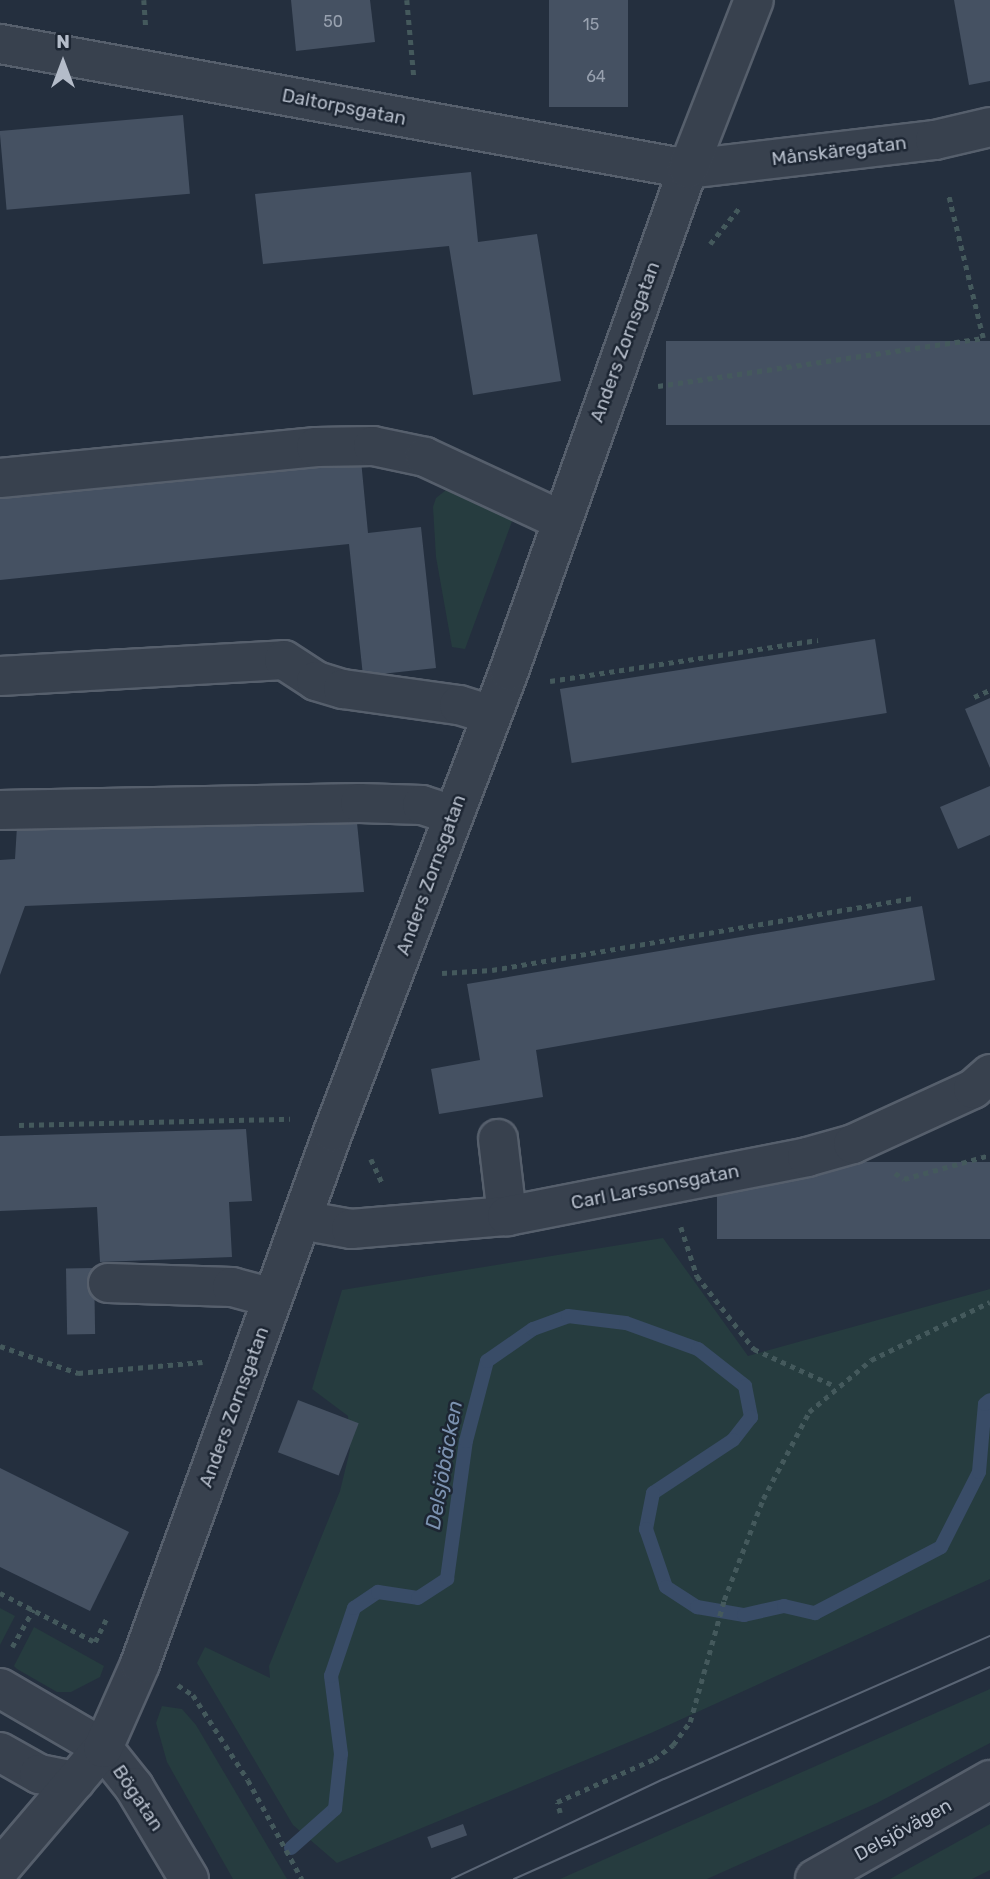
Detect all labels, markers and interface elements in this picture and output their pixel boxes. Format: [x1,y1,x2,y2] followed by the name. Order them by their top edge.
[323,12,343,32] house number: 50
[583,15,599,35] house number: 15
[28,28,98,98] north arrow
[56,30,70,53] text: N
[586,67,606,87] house number: 64
[280,84,408,130] street label: Daltorpsgatan
[770,131,908,171] street label: Månskäregatan
[585,259,665,425] street label: Anders Zornsgatan
[391,792,471,958] street label: Anders Zornsgatan
[569,1160,741,1214] street label: Carl Larssonsgatan
[194,1324,274,1490] street label: Anders Zornsgatan
[420,1399,468,1531] water label: Delsjöbäcken
[108,1761,168,1835] street label: Bögatan
[850,1794,956,1866] street label: Delsjövägen

